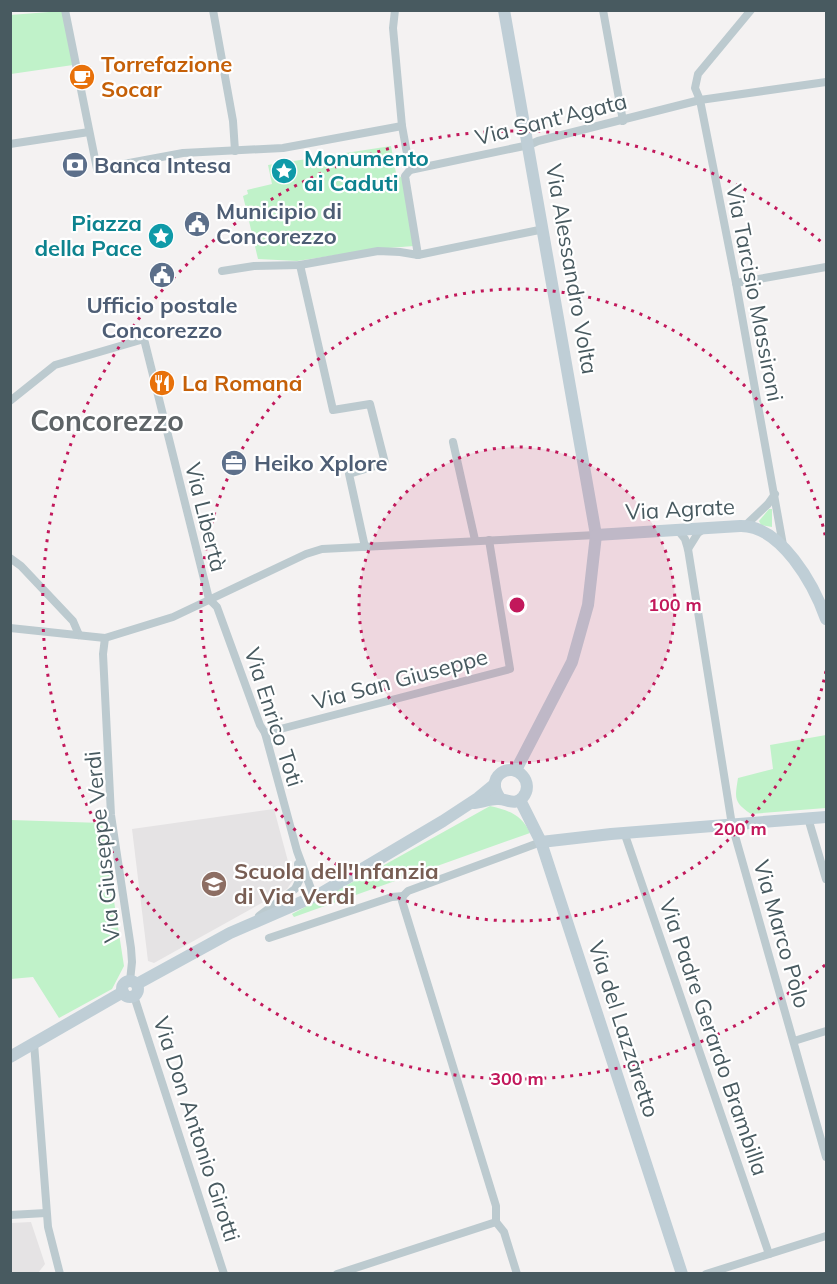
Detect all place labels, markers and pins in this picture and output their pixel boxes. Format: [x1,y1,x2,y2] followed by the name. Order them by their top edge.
[101,50,232,103] place label: Torrefazione Socar
[67,62,97,92] cafe icon: Torrefazione Socar
[304,144,429,197] place label: Monumento ai Caduti
[60,150,90,180] bank icon: Banca Intesa
[94,151,231,179] place label: Banca Intesa
[269,156,299,186] place icon: Monumento ai Caduti
[216,197,342,250] place label: Municipio di Concorezzo
[34,209,142,262] place label: Piazza della Pace
[182,209,212,239] public building icon: Municipio di Concorezzo
[146,221,176,251] place icon: Piazza della Pace
[147,260,177,290] public building icon: Ufficio postale Concorezzo
[87,291,237,344] place label: Ufficio postale Concorezzo
[147,368,177,398] restaurant icon: La Romana
[182,369,303,397] place label: La Romana
[219,448,249,478] office icon: Heiko Xplore
[254,449,388,477] place label: Heiko Xplore
[507,595,527,615] centre of rings
[234,857,439,910] place label: Scuola dell'Infanzia di Via Verdi
[199,869,229,899] school or university icon: Scuola dell'Infanzia di Via Verdi

